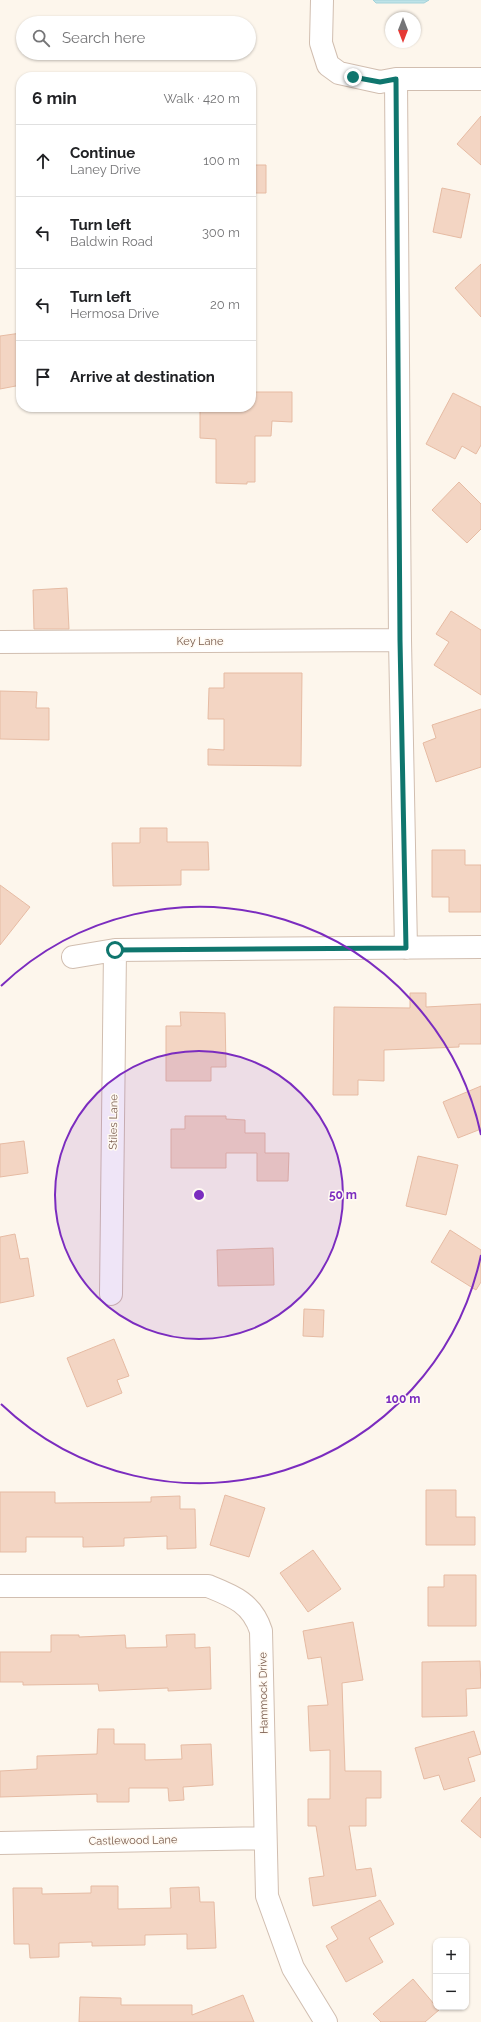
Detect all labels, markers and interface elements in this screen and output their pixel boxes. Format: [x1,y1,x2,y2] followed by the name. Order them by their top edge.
[385,12,421,48] north arrow
[16,16,256,60] search box
[30,27,52,49] icon: search
[62,29,145,47] text: Search here
[344,68,362,86] route end
[32,88,77,108] text: 6 min
[163,91,240,106] text: Walk · 420 m
[70,144,135,162] text: Continue
[32,150,54,172] icon: ahead
[203,153,240,168] text: 100 m
[70,162,141,177] text: Laney Drive
[70,216,131,234] text: Turn left
[32,222,54,244] icon: left
[202,225,240,240] text: 300 m
[70,234,153,249] text: Baldwin Road
[70,288,131,306] text: Turn left
[32,294,54,316] icon: left
[210,297,240,312] text: 20 m
[70,306,159,321] text: Hermosa Drive
[32,366,54,388] icon: arrive
[70,368,215,386] text: Arrive at destination
[177,635,224,648] street label: Key Lane
[106,941,124,959] route start
[107,1094,120,1150] street label: Stiles Lane
[192,1188,206,1202] centre of rings
[329,1188,357,1202] text: 50 m
[386,1392,420,1406] text: 100 m
[256,1651,271,1734] street label: Hammock Drive
[89,1833,178,1848] street label: Castlewood Lane
[433,1938,469,2010] map controls
[433,1938,469,1974] button: +
[433,1974,469,2010] button: −

